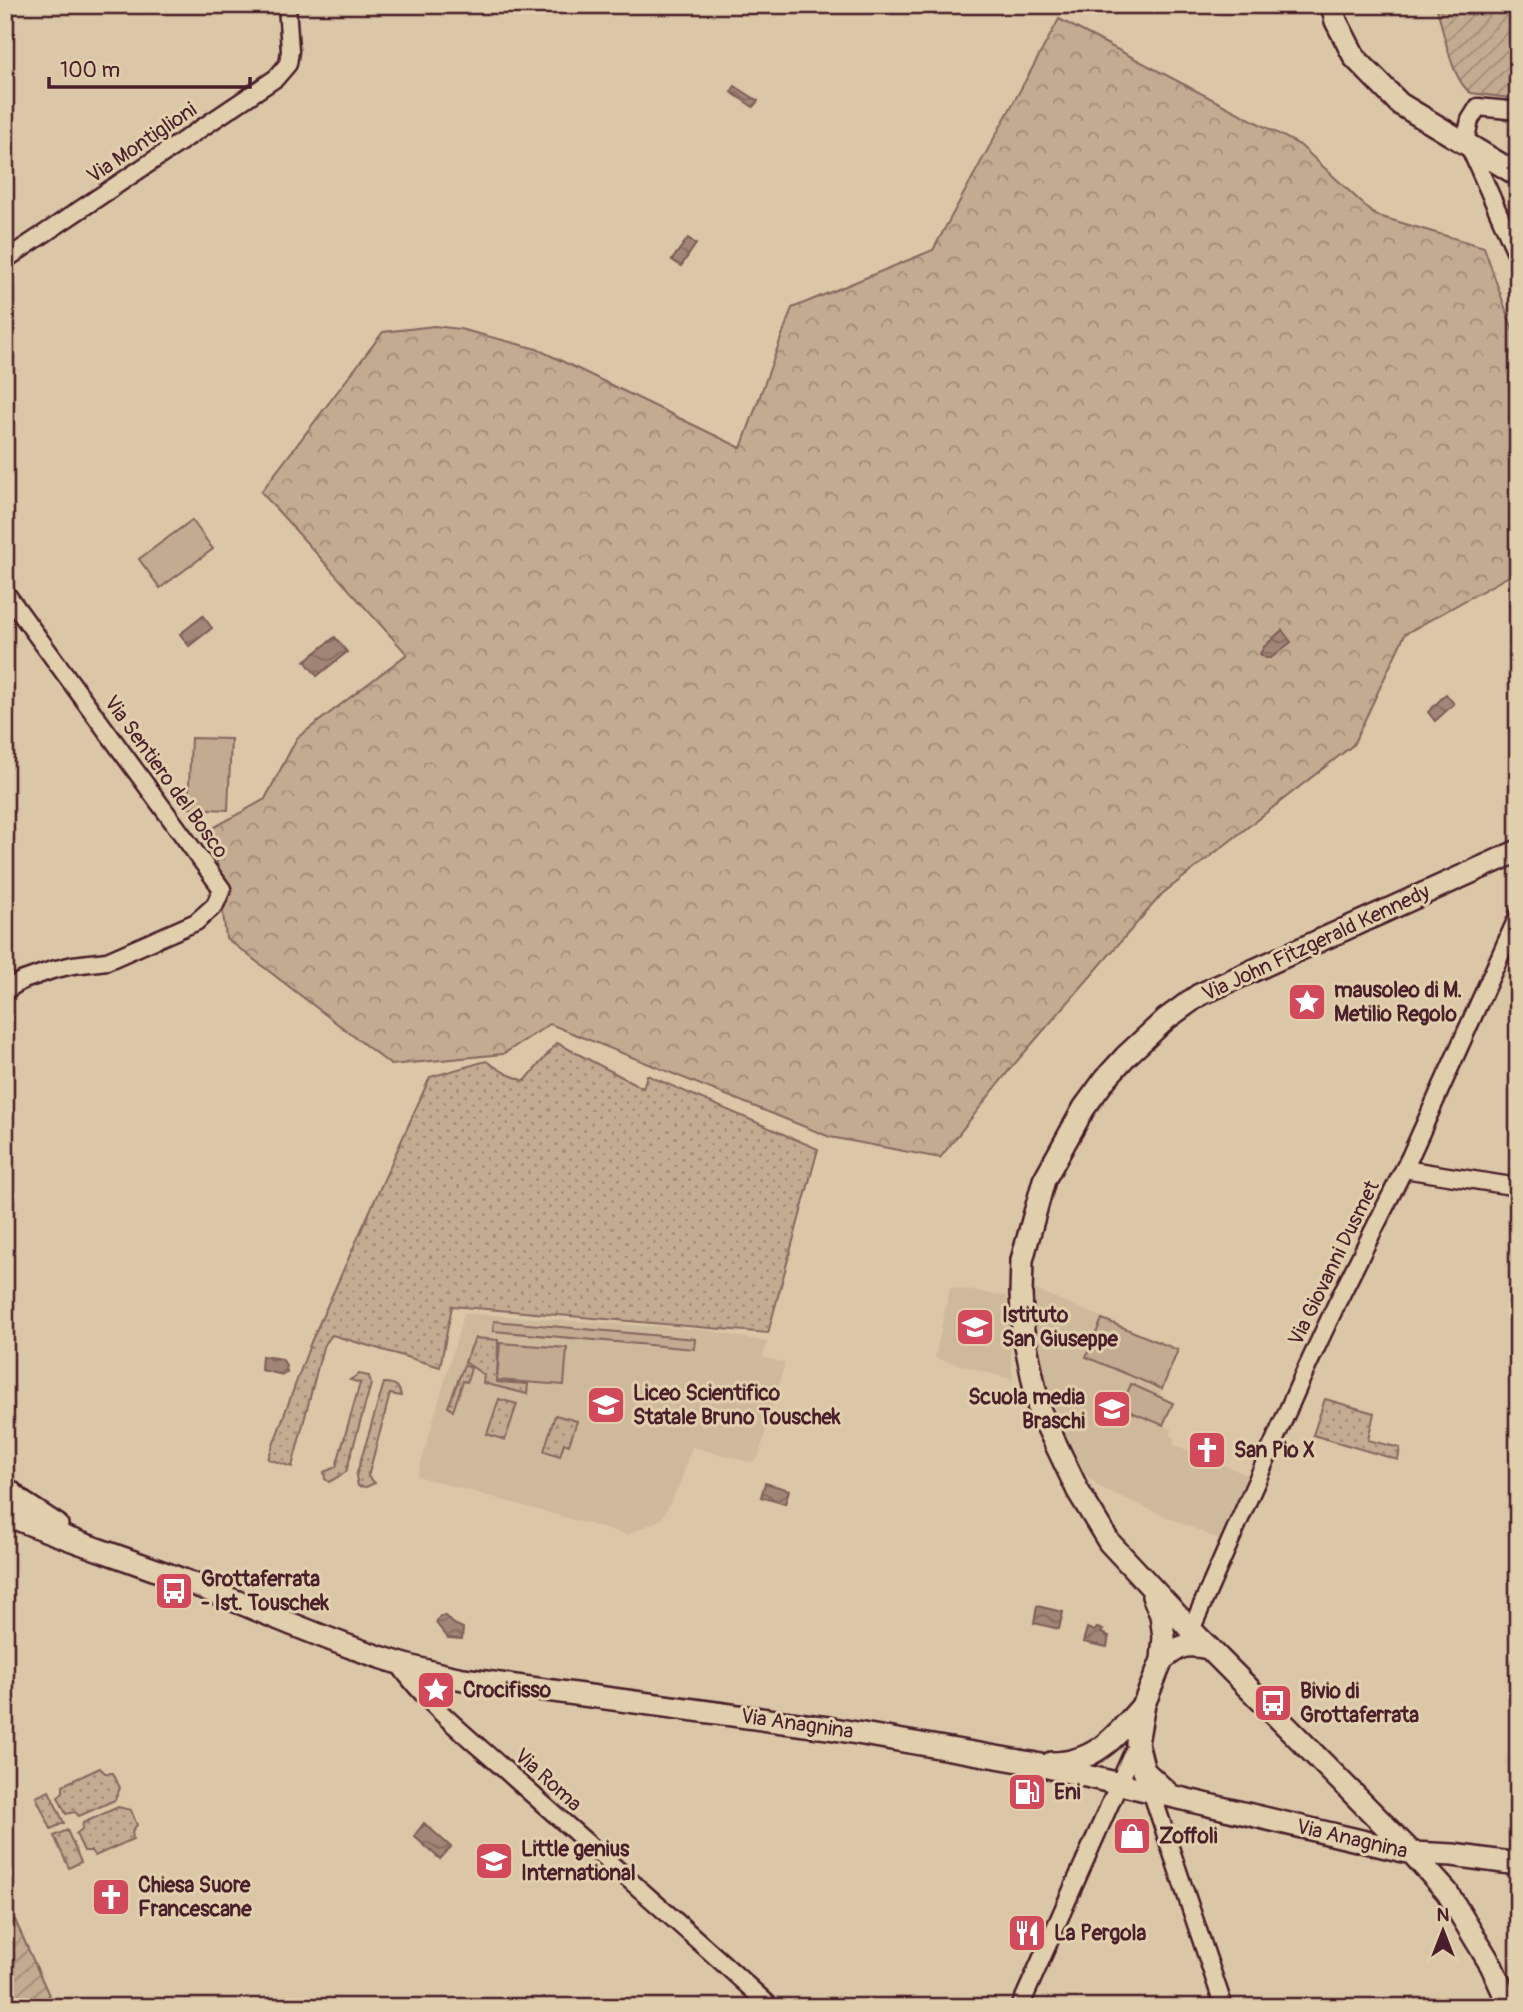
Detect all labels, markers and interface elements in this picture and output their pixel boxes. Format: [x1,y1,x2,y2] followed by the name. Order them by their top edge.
[49,46,250,90] scale bar
[60,57,120,84] text: 100 m
[82,96,202,190] street label: Via Montiglioni
[98,690,234,864] street label: Via Sentiero del Bosco
[1198,878,1434,1008] street label: Via John Fitzgerald Kennedy
[1334,977,1462,1028] place label: mausoleo di M. Metilio Regolo
[1286,981,1328,1023] place icon: mausoleo di M. Metilio Regolo
[1282,1176,1386,1350] street label: Via Giovanni Dusmet
[1002,1302,1119,1353] place label: Istituto San Giuseppe
[954,1306,996,1348] school or university icon: Istituto San Giuseppe
[633,1380,841,1431] place label: Liceo Scientifico Statale Bruno Touschek
[585,1384,627,1426] school or university icon: Liceo Scientifico Statale Bruno Touschek
[968,1384,1085,1435] place label: Scuola media Braschi
[1091,1388,1133,1430] school or university icon: Scuola media Braschi
[1186,1429,1228,1471] church icon: San Pio X
[1234,1437,1315,1464] place label: San Pio X
[201,1566,329,1617] place label: Grottaferrata - Ist. Touschek
[153,1570,195,1612] bus stop icon: Grottaferrata - Ist. Touschek
[415,1669,457,1711] place icon: Crocifisso
[463,1677,552,1704] place label: Crocifisso
[1300,1678,1419,1729] place label: Bivio di Grottaferrata
[1252,1682,1294,1724] bus stop icon: Bivio di Grottaferrata
[739,1703,855,1745] street label: Via Anagnina
[509,1743,587,1817] street label: Via Roma
[1006,1771,1048,1813] fuel station icon: Eni
[1054,1779,1081,1806] place label: Eni
[1294,1813,1410,1865] street label: Via Anagnina
[1111,1815,1153,1857] shop icon: Zoffoli
[1159,1823,1218,1850] place label: Zoffoli
[521,1836,636,1887] place label: Little genius International
[473,1840,515,1882] school or university icon: Little genius International
[138,1872,252,1923] place label: Chiesa Suore Francescane
[90,1876,132,1918] church icon: Chiesa Suore Francescane
[1408,1896,1478,1966] north arrow
[1437,1903,1450,1927] text: N
[1006,1912,1048,1954] restaurant icon: La Pergola
[1054,1920,1146,1947] place label: La Pergola

